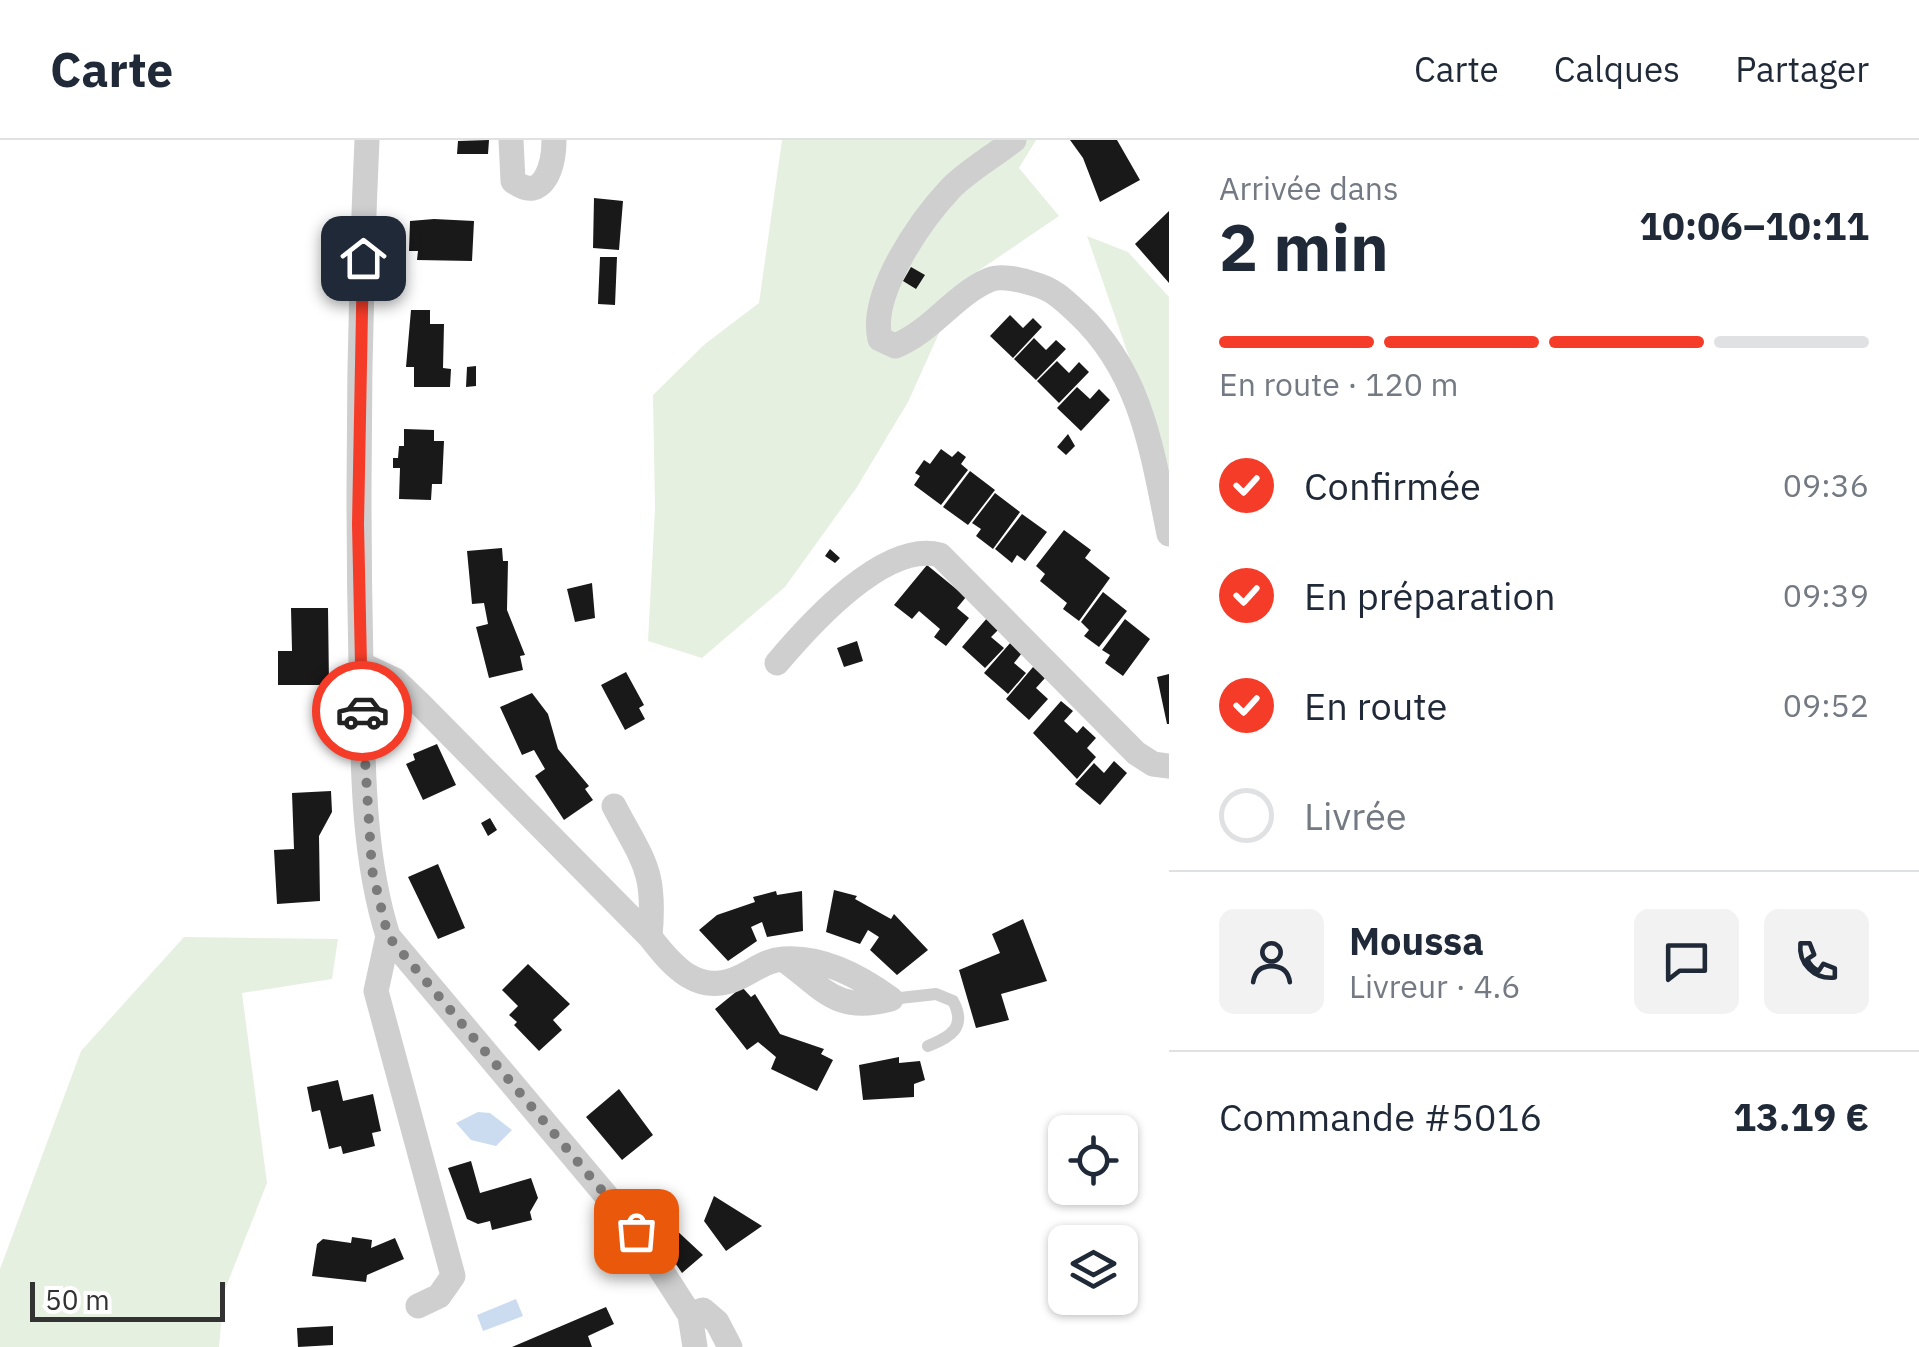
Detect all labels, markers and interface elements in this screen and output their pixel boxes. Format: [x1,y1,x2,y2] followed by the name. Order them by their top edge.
[50,38,173,100] text: Carte
[1414,46,1499,92] text: Carte
[1554,46,1680,92] text: Calques
[1735,46,1869,92] text: Partager
[1219,167,1399,209] text: Arrivée dans
[1639,201,1869,250] text: 10:06–10:11
[1219,204,1389,289] text: 2 min
[321,216,406,301] pin
[336,231,391,286] icon: home
[1219,363,1458,405] text: En route · 120 m
[1219,458,1274,513] icon: check
[1304,461,1481,510] text: Confirmée
[1783,464,1869,506] text: 09:36
[1219,568,1274,623] icon: check
[1304,571,1556,620] text: En préparation
[1783,574,1869,616] text: 09:39
[312,661,412,761] courier
[1219,678,1274,733] icon: check
[1304,681,1447,730] text: En route
[335,684,390,739] icon: car
[1783,684,1869,726] text: 09:52
[1304,791,1407,840] text: Livrée
[1219,909,1324,1014] button: person
[1634,909,1739,1014] button: chat
[1764,909,1869,1014] button: phone
[1349,916,1484,965] text: Moussa
[1349,965,1521,1007] text: Livreur · 4.6
[1219,1092,1542,1141] text: Commande #5016
[1733,1092,1869,1141] text: 13.19 €
[1048,1115,1138,1315] map controls
[1048,1115,1138,1205] button: locate
[594,1189,679,1274] pin
[609,1204,664,1259] icon: bag
[1048,1225,1138,1315] button: layers
[30,1277,225,1322] scale bar
[45,1281,110,1318] text: 50 m

